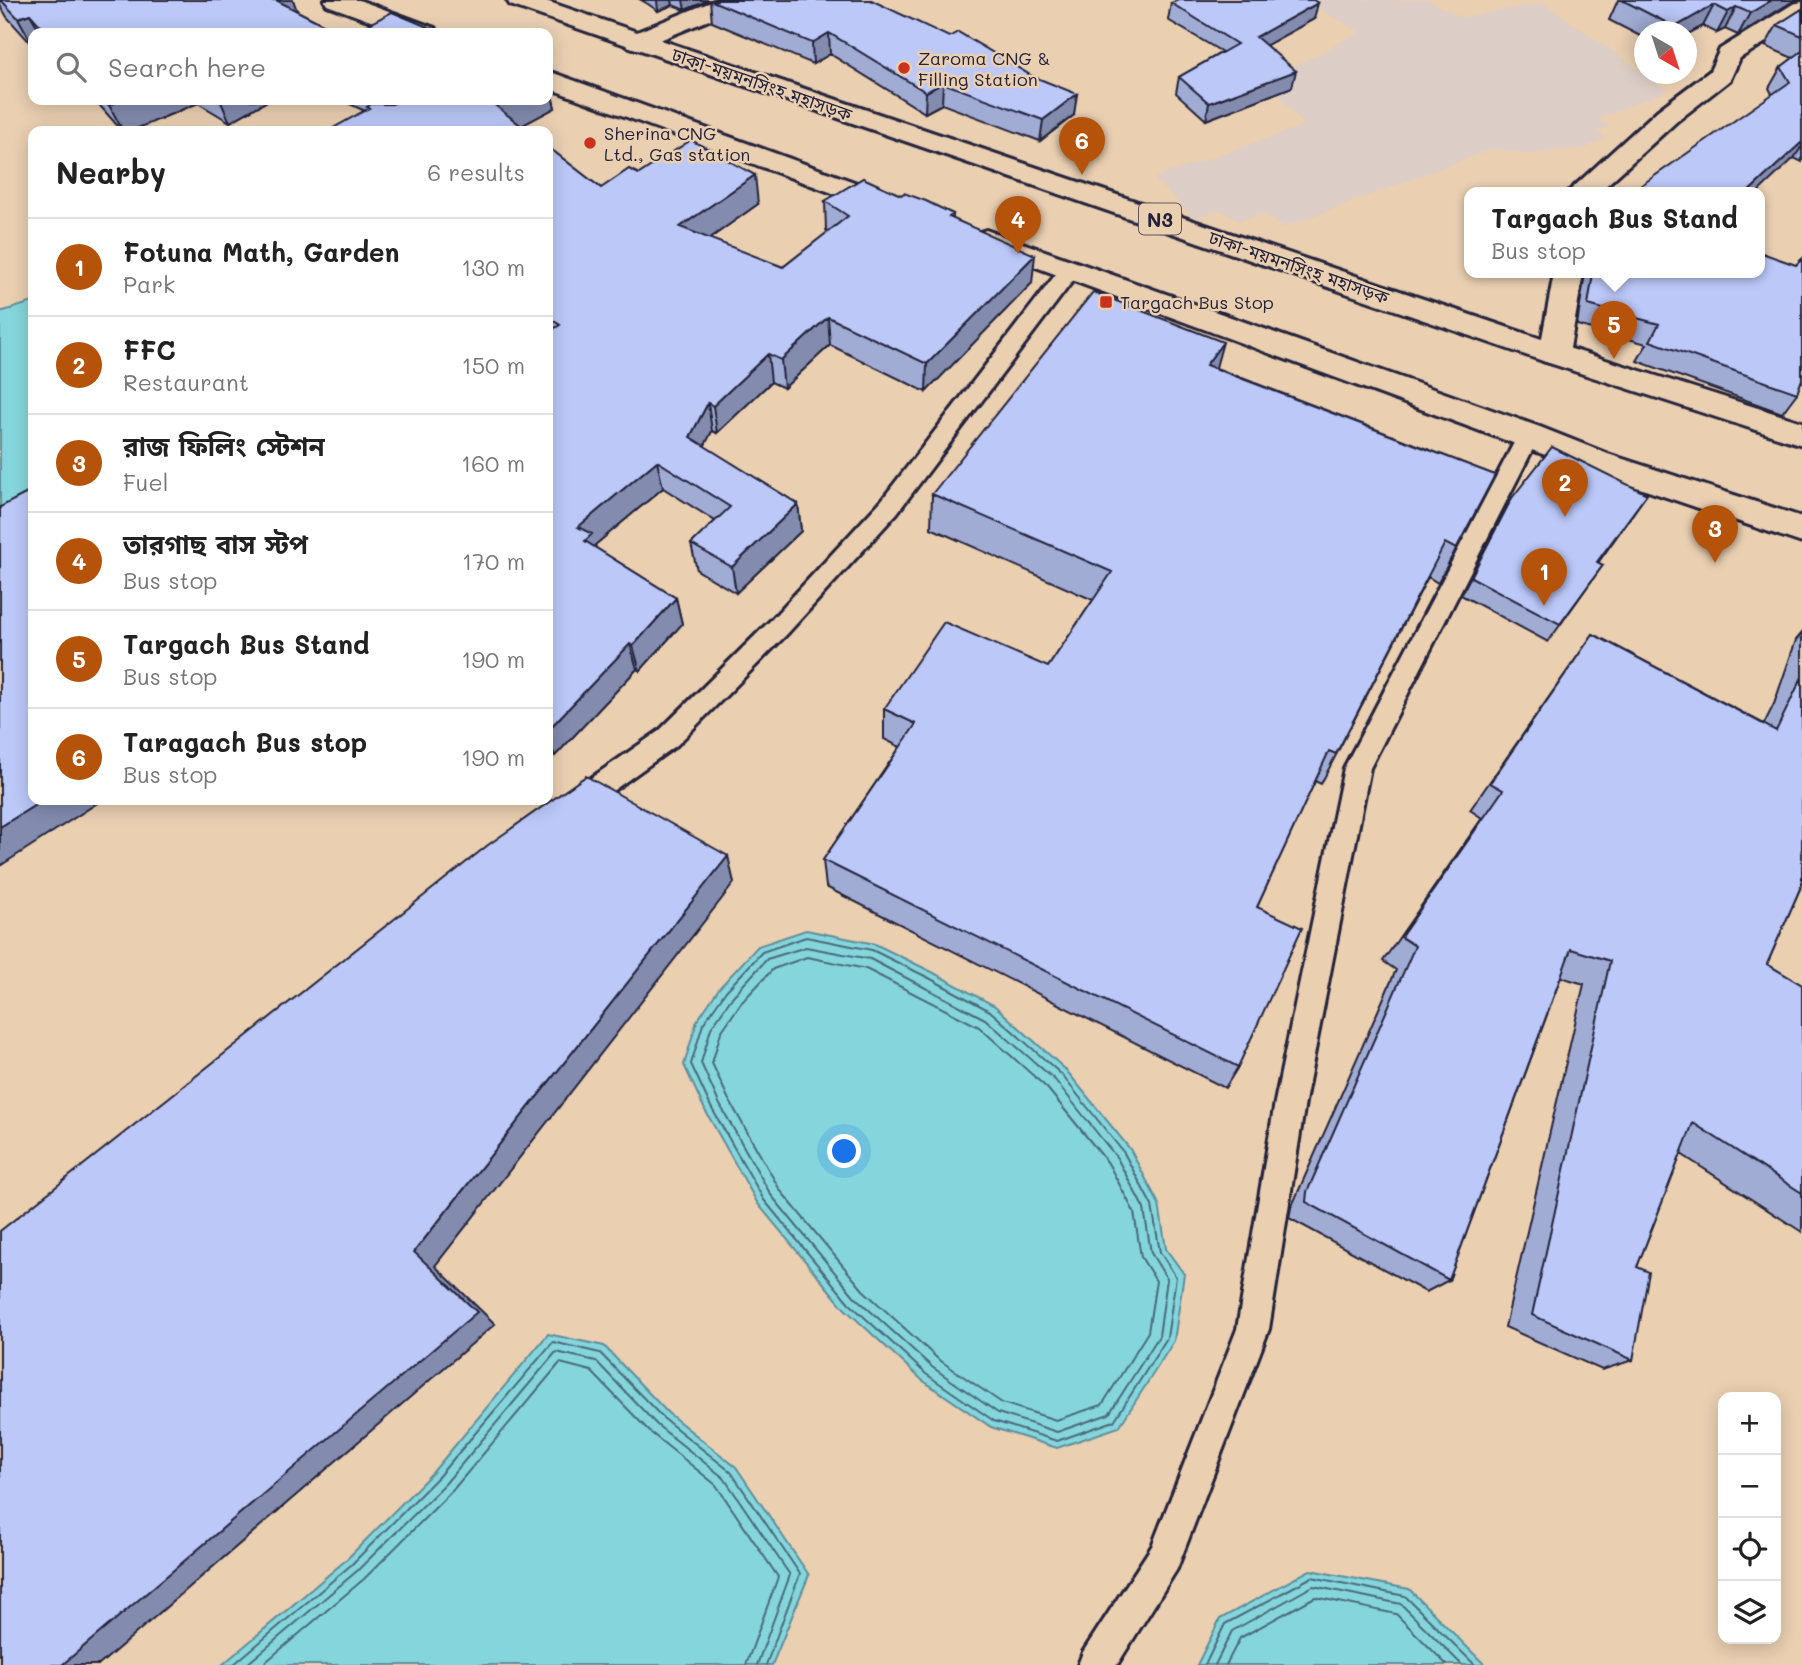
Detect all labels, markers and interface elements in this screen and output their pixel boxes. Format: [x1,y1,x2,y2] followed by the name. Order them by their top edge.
[1634,21,1697,84] north arrow
[28,28,553,105] search box
[668,42,856,126] street label: ঢাকা-ময়মনসিংহ মহাসড়ক
[918,46,1051,91] place label: Zaroma CNG & Filling Station
[52,48,90,86] icon: search
[108,50,266,84] text: Search here
[896,60,912,76] marker: Zaroma CNG & Filling Station
[1059,117,1105,175] pin: 6
[604,121,750,166] place label: Sherina CNG Ltd., Gas station
[582,135,598,151] marker: Sherina CNG Ltd., Gas station
[56,152,166,192] text: Nearby
[427,157,525,187] text: 6 results
[1464,187,1765,278] popup
[995,196,1041,254] pin: 4
[1491,201,1738,235] text: Targach Bus Stand
[1139,204,1181,234] road number: N3
[1205,225,1393,309] street label: ঢাকা-ময়মনসিংহ মহাসড়ক
[123,235,400,269] text: Fotuna Math, Garden
[1491,235,1586,265] text: Bus stop
[74,252,84,282] text: 1
[461,252,525,282] text: 130 m
[123,269,175,299] text: Park
[1120,290,1274,314] place label: Targach Bus Stop
[1098,294,1114,310] marker: Targach Bus Stop
[1591,301,1637,359] pin: 5
[123,333,176,367] text: FFC
[73,350,85,380] text: 2
[461,350,525,380] text: 150 m
[123,367,249,397] text: Restaurant
[123,429,325,463] text: রাজ ফিলিং স্টেশন
[72,448,86,478] text: 3
[461,448,525,478] text: 160 m
[1542,459,1588,517] pin: 2
[123,467,168,497] text: Fuel
[1692,505,1738,563] pin: 3
[123,527,308,561] text: তারগাছ বাস স্টপ
[72,546,86,576] text: 4
[462,546,525,576] text: 170 m
[1521,548,1567,606] pin: 1
[123,565,218,595] text: Bus stop
[123,627,369,661] text: Targach Bus Stand
[72,644,86,674] text: 5
[461,644,525,674] text: 190 m
[123,661,218,691] text: Bus stop
[123,725,367,759] text: Taragach Bus stop
[72,742,86,772] text: 6
[461,742,525,772] text: 190 m
[123,759,218,789] text: Bus stop
[827,1134,861,1168] your location
[1718,1392,1781,1644] map controls
[1718,1392,1781,1455] button: +
[1718,1455,1781,1518] button: −
[1718,1518,1781,1581] button: locate
[1718,1581,1781,1644] button: layers

